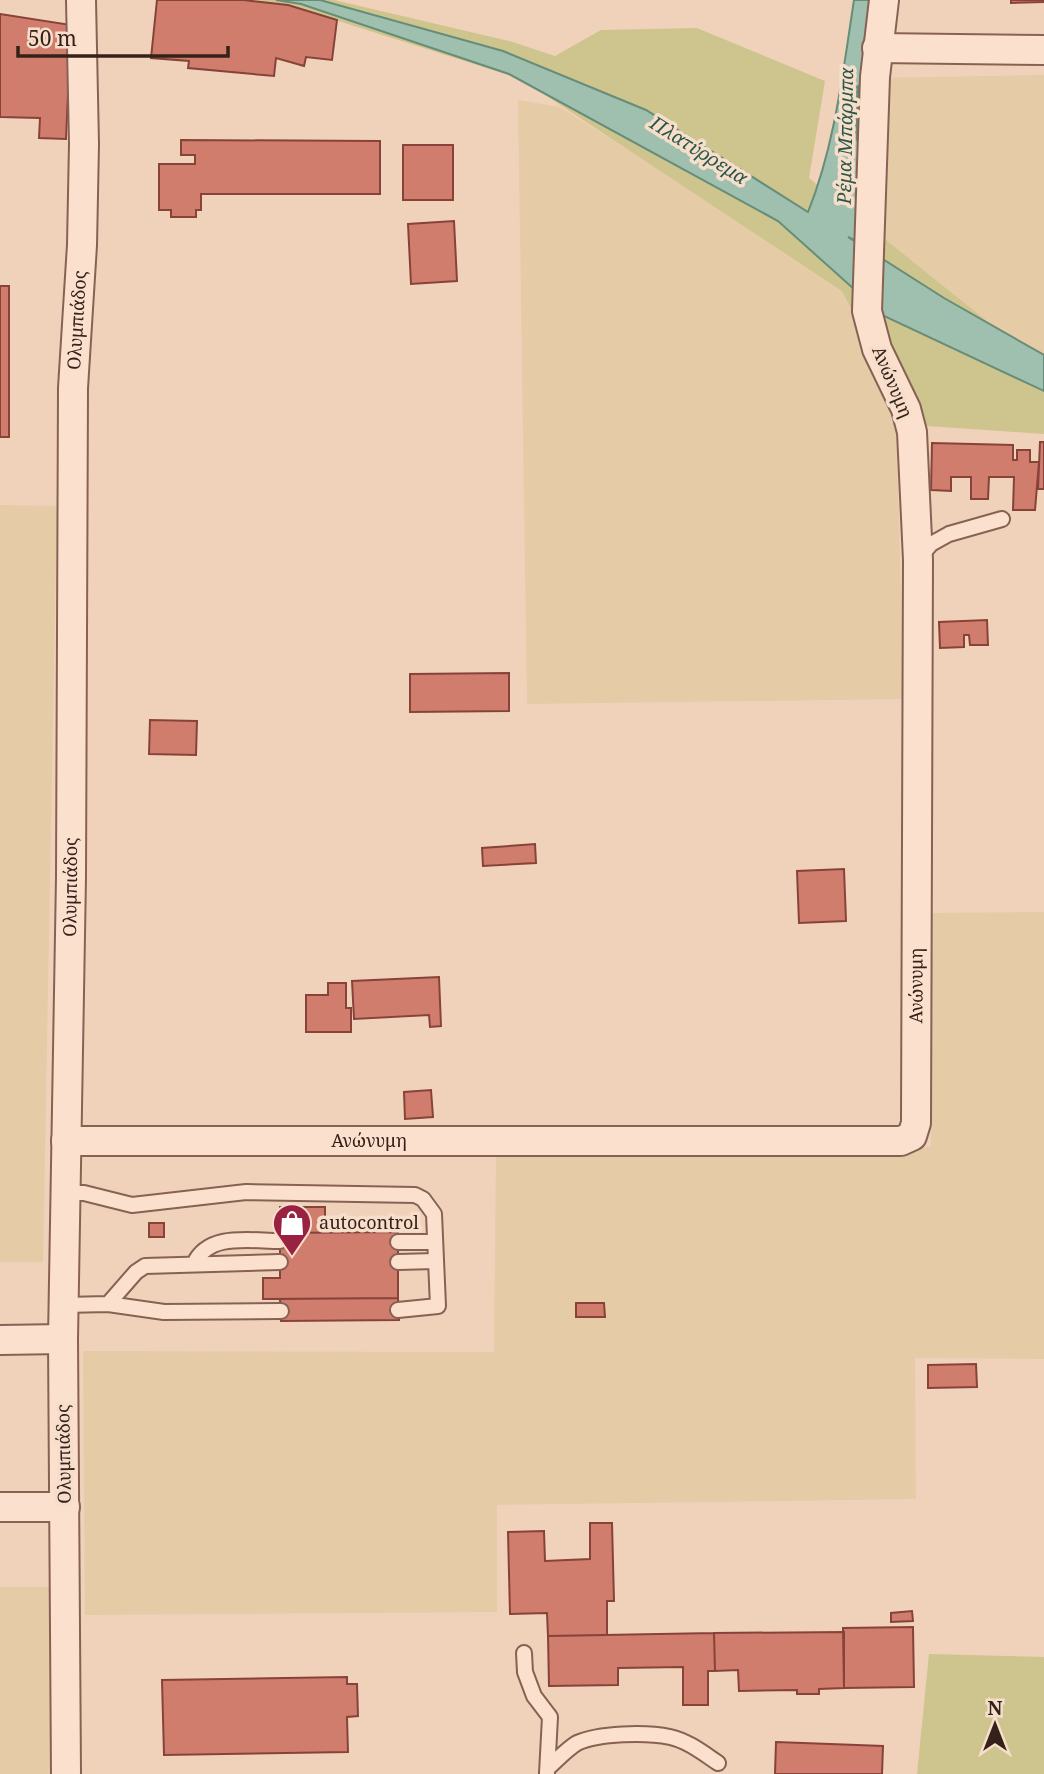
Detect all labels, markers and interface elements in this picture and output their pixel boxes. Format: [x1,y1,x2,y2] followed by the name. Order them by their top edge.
[18,14,228,58] scale bar
[28,24,77,52] text: 50 m
[831,67,859,206] water label: Ρέμα Μπάρμπα
[644,109,753,191] water label: Πλατύρρεμα
[61,269,91,371] street label: Ολυμπιάδος
[867,342,919,421] street label: Ανώνυμη
[57,837,82,937] street label: Ολυμπιάδος
[903,948,928,1024] street label: Ανώνυμη
[331,1128,407,1152] street label: Ανώνυμη
[271,1202,313,1257] shop icon: autocontrol
[319,1210,419,1234] place label: autocontrol
[50,1404,76,1504] street label: Ολυμπιάδος
[960,1690,1030,1760] north arrow
[988,1695,1003,1721] text: N

